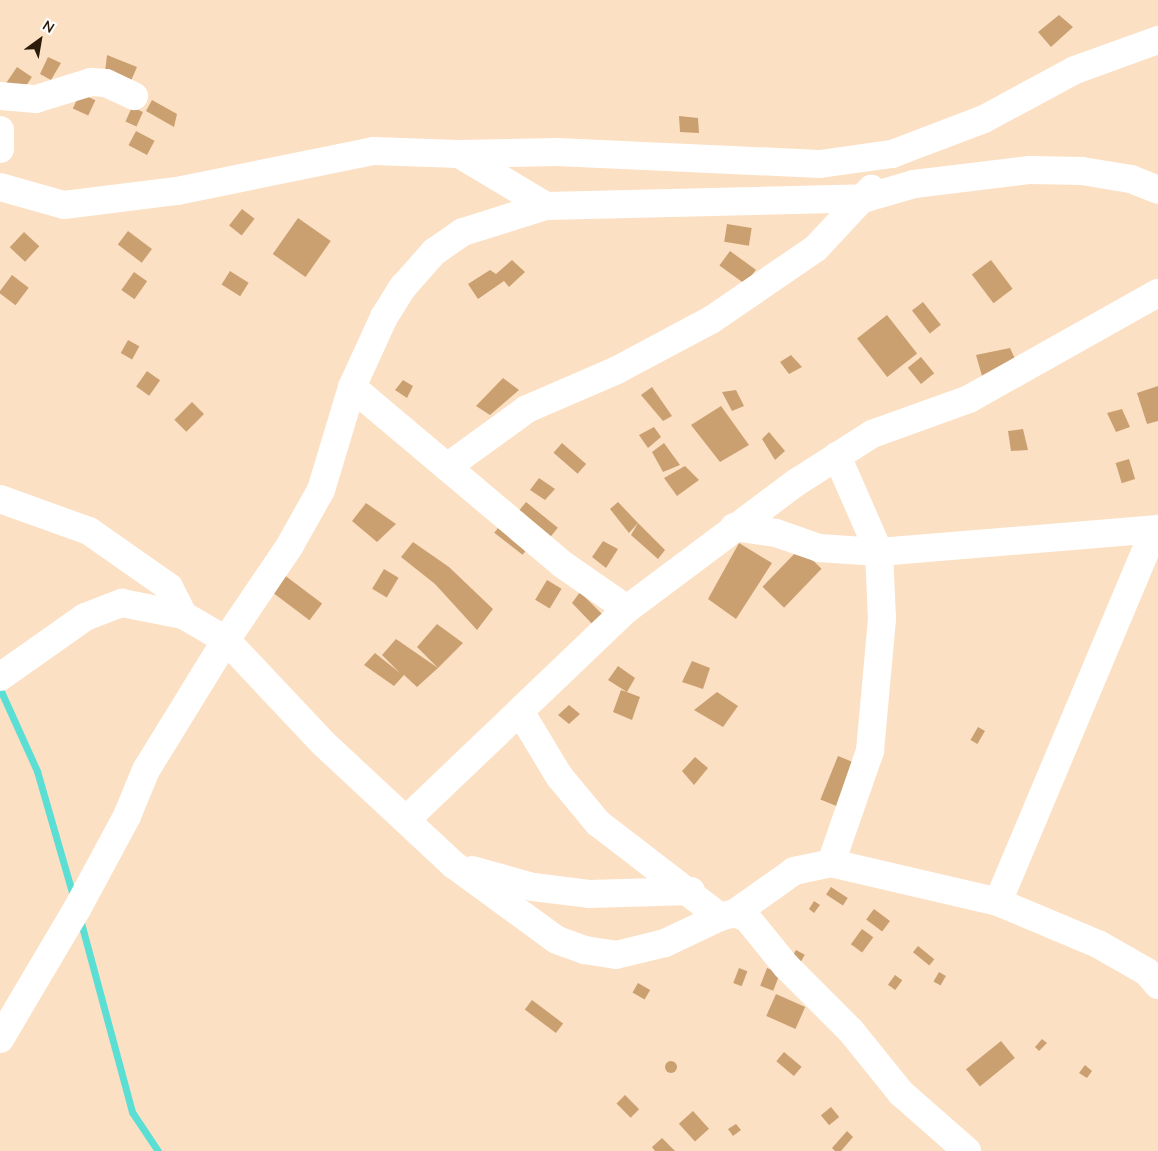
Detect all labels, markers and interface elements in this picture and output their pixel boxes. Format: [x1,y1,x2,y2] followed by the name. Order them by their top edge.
[15,15,65,65] north arrow
[39,16,58,38] text: N

